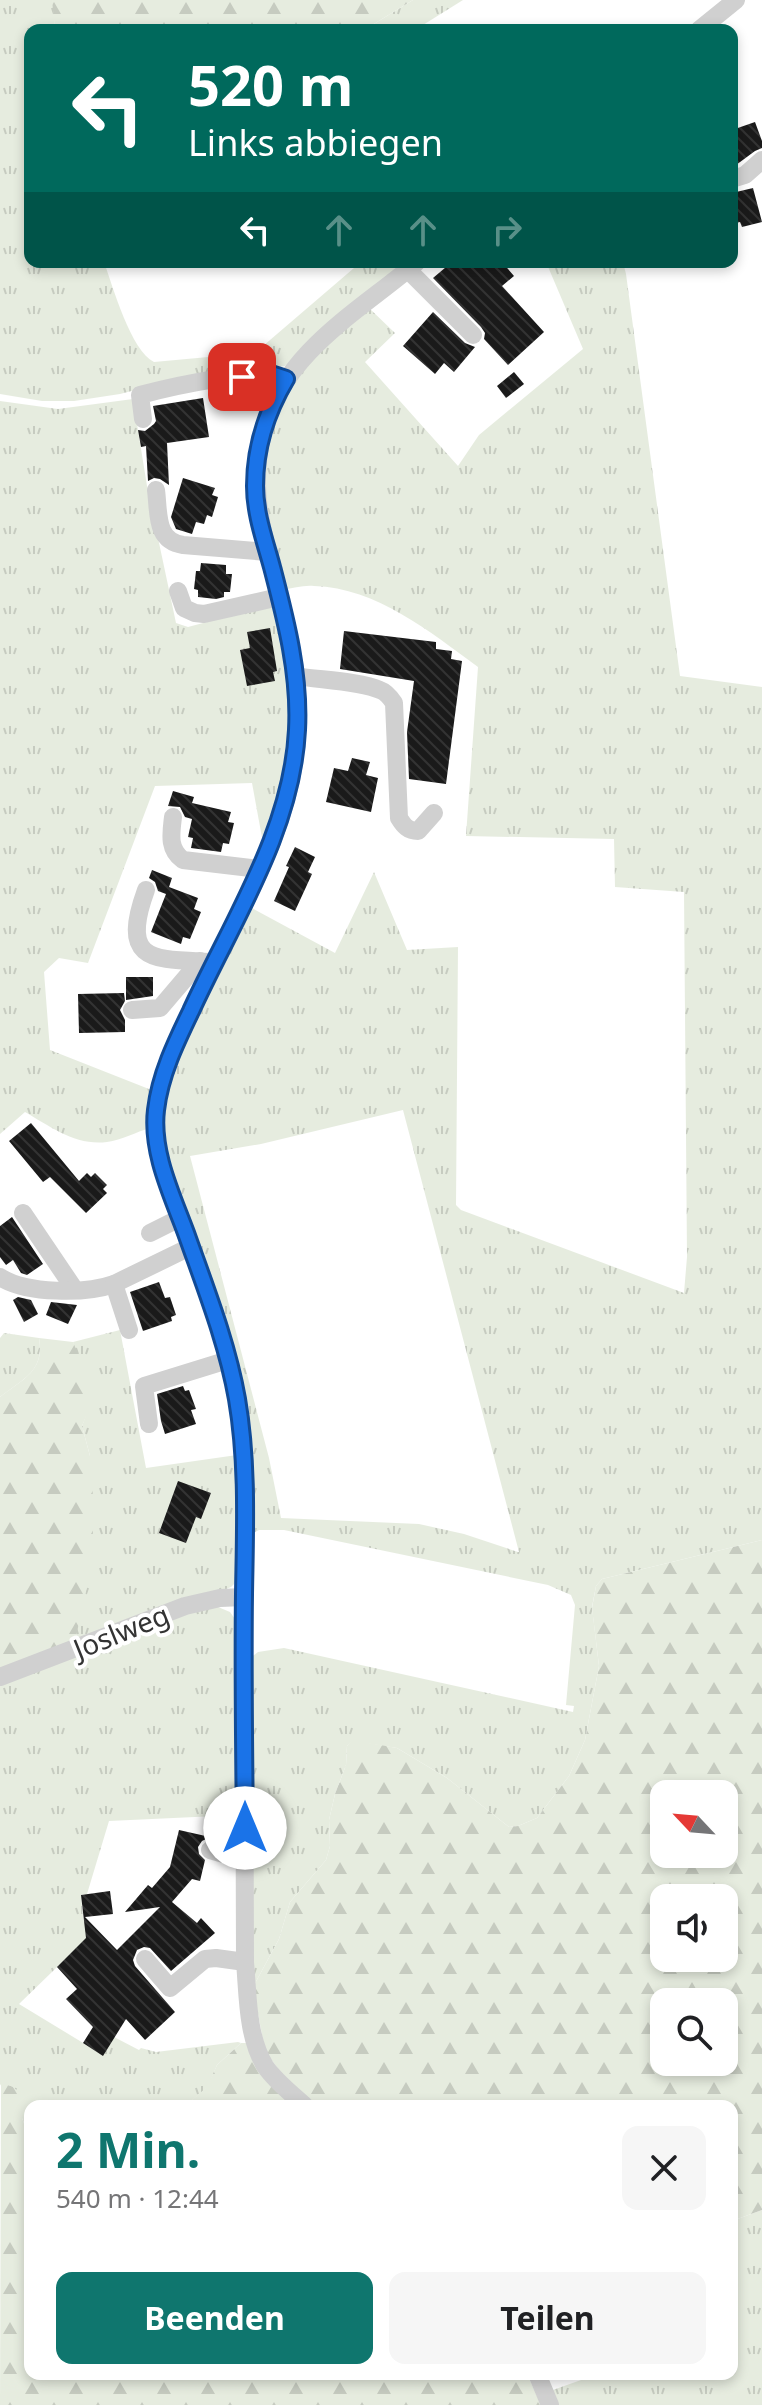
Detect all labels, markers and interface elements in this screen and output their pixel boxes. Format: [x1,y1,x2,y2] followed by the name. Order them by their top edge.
[188,46,353,122] text: 520 m
[56,56,160,160] icon: left
[188,118,443,167] text: Links abbiegen
[233,208,277,252] icon: left
[317,208,361,252] icon: ahead
[401,208,445,252] icon: ahead
[485,208,529,252] icon: right
[208,343,276,411] pin
[220,355,264,399] icon: arrive
[65,1595,175,1669] street label: Joslweg
[650,1780,738,1868] north arrow
[650,1780,738,2076] map controls
[203,1786,287,1870] position arrow
[650,1884,738,1972] button: sound
[650,1988,738,2076] button: search
[56,2117,200,2182] text: 2 Min.
[622,2126,706,2210] button: close
[56,2180,219,2216] text: 540 m · 12:44
[56,2272,373,2364] button: Beenden
[389,2272,706,2364] button: Teilen

